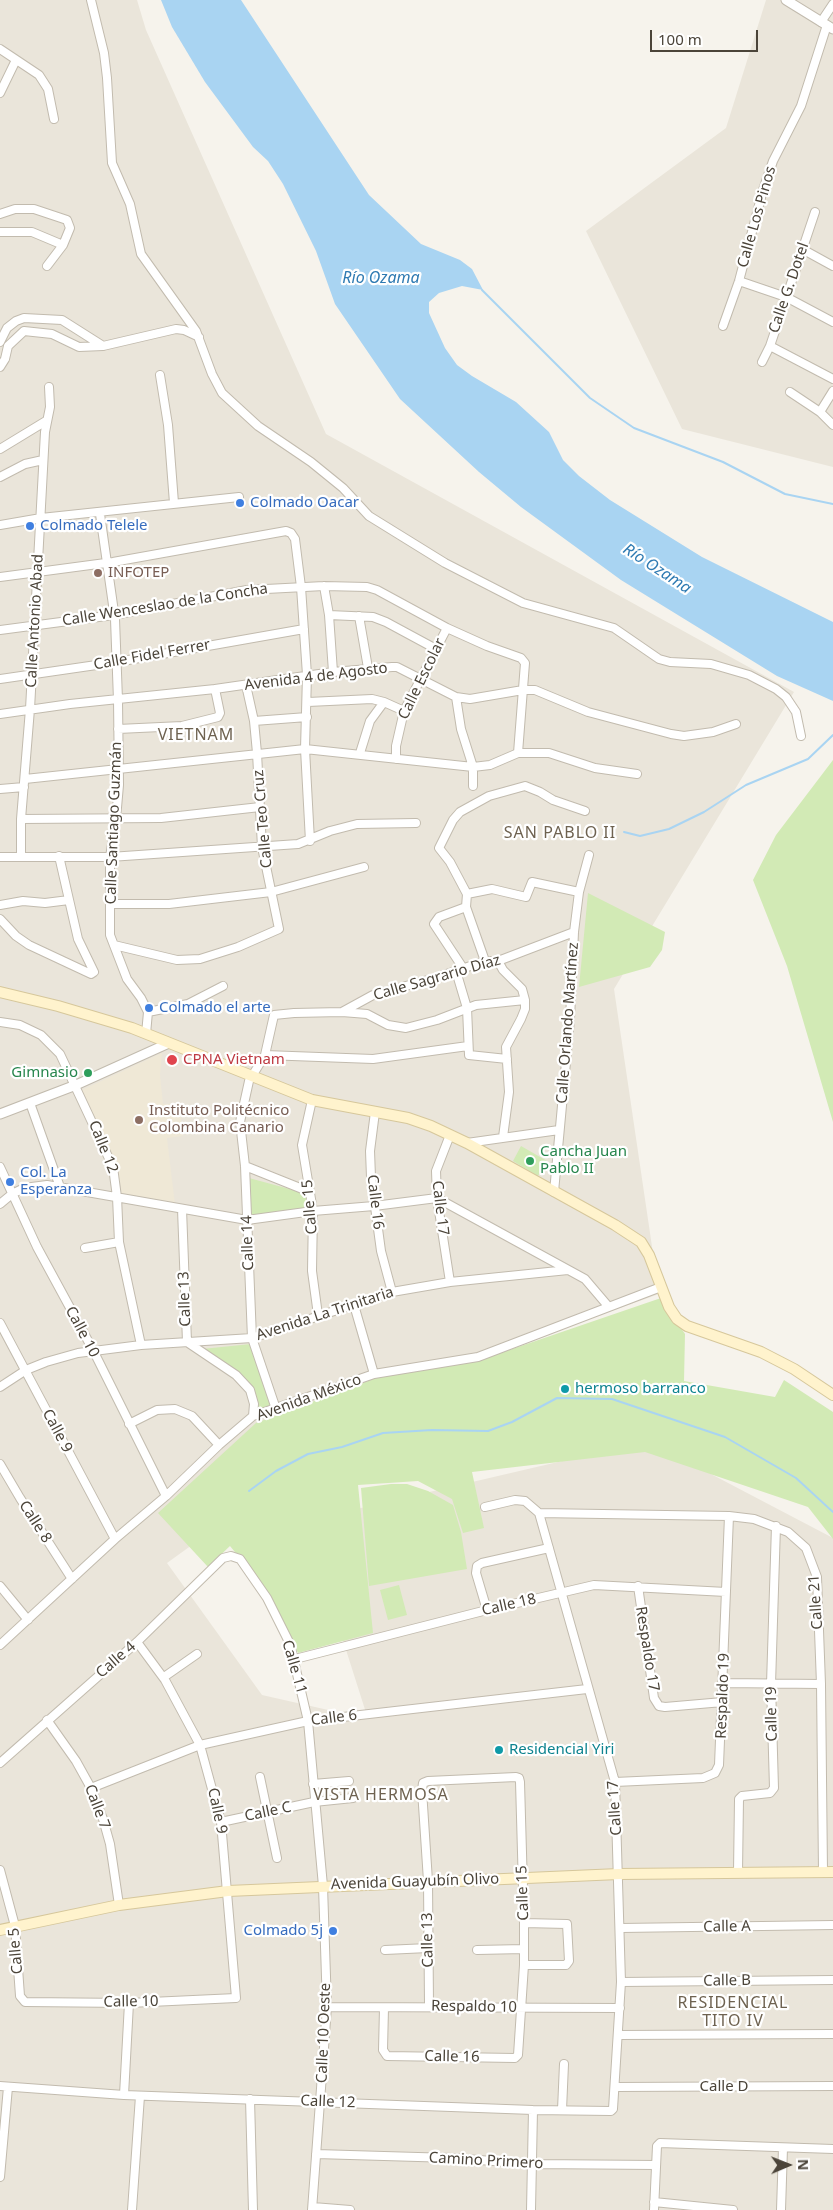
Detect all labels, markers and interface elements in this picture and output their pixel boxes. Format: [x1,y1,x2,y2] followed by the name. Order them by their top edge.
[653,20,760,52] scale bar
[658,29,702,49] text: 100 m
[734,164,780,270] street label: Calle Los Pinos
[765,240,813,336] street label: Calle G. Dotel
[342,268,420,288] water label: Río Ozama
[250,494,359,512] place label: Colmado Oacar
[234,497,246,509] marker: Colmado Oacar
[40,517,147,535] place label: Colmado Telele
[24,520,36,532] marker: Colmado Telele
[619,540,695,598] water label: Río Ozama
[23,554,47,688] street label: Calle Antonio Abad
[108,564,169,582] place label: INFOTEP
[92,567,104,579] marker: INFOTEP
[61,580,269,630] street label: Calle Wenceslao de la Concha
[395,635,449,723] street label: Calle Escolar
[92,636,212,674] street label: Calle Fidel Ferrer
[243,659,389,695] street label: Avenida 4 de Agosto
[157,725,235,745] district label: VIETNAM
[102,741,126,905] street label: Calle Santiago Guzmán
[250,769,276,869] street label: Calle Teo Cruz
[502,823,618,843] district label: SAN PABLO II
[553,942,583,1104] street label: Calle Orlando Martínez
[371,951,503,1005] street label: Calle Sagrario Díaz
[159,999,271,1017] place label: Colmado el arte
[143,1002,155,1014] marker: Colmado el arte
[183,1051,285,1069] place label: CPNA Vietnam
[165,1053,179,1067] marker: CPNA Vietnam
[11,1064,78,1082] place label: Gimnasio
[82,1067,94,1079] marker: Gimnasio
[149,1102,289,1137] place label: Instituto Politécnico Colombina Canario
[133,1114,145,1126] marker: Instituto Politécnico Colombina Canario
[84,1118,122,1176] street label: Calle 12
[540,1143,627,1178] place label: Cancha Juan Pablo II
[524,1155,536,1167] marker: Cancha Juan Pablo II
[20,1164,92,1199] place label: Col. La Esperanza
[363,1174,387,1230] street label: Calle 16
[4,1176,16,1188] marker: Col. La Esperanza
[299,1179,321,1235] street label: Calle 15
[428,1180,452,1236] street label: Calle 17
[238,1215,258,1271] street label: Calle 14
[175,1271,195,1327] street label: Calle 13
[254,1283,396,1345] street label: Avenida La Trinitaria
[61,1303,103,1361] street label: Calle 10
[254,1371,364,1425] street label: Avenida México
[575,1380,706,1398] place label: hermoso barranco
[559,1383,571,1395] marker: hermoso barranco
[38,1406,76,1456] street label: Calle 9
[15,1498,55,1546] street label: Calle 8
[805,1574,827,1630] street label: Calle 21
[480,1590,538,1620] street label: Calle 18
[631,1605,663,1693] street label: Respaldo 17
[93,1638,139,1682] street label: Calle 4
[278,1638,310,1696] street label: Calle 11
[713,1653,733,1739] street label: Respaldo 19
[763,1686,781,1742] street label: Calle 19
[310,1706,358,1730] street label: Calle 6
[509,1741,614,1759] place label: Residencial Yiri
[493,1744,505,1756] marker: Residencial Yiri
[604,1780,626,1836] street label: Calle 17
[80,1782,114,1832] street label: Calle 7
[312,1785,450,1805] district label: VISTA HERMOSA
[203,1786,231,1836] street label: Calle 9
[243,1798,293,1826] street label: Calle C
[513,1865,533,1921] street label: Calle 15
[331,1870,499,1894] street label: Avenida Guayubín Olivo
[419,1912,437,1968] street label: Calle 13
[703,1918,751,1936] street label: Calle A
[243,1922,323,1940] place label: Colmado 5j
[327,1925,339,1937] marker: Colmado 5j
[5,1927,27,1975] street label: Calle 5
[703,1972,751,1990] street label: Calle B
[313,1983,335,2083] street label: Calle 10 Oeste
[103,1993,159,2011] street label: Calle 10
[676,1993,790,2031] district label: RESIDENCIAL TITO IV
[431,1997,517,2017] street label: Respaldo 10
[424,2048,480,2066] street label: Calle 16
[700,2078,748,2096] street label: Calle D
[300,2092,356,2112] street label: Calle 12
[763,2140,813,2190] north arrow
[428,2149,544,2173] street label: Camino Primero
[794,2159,813,2171] text: N

